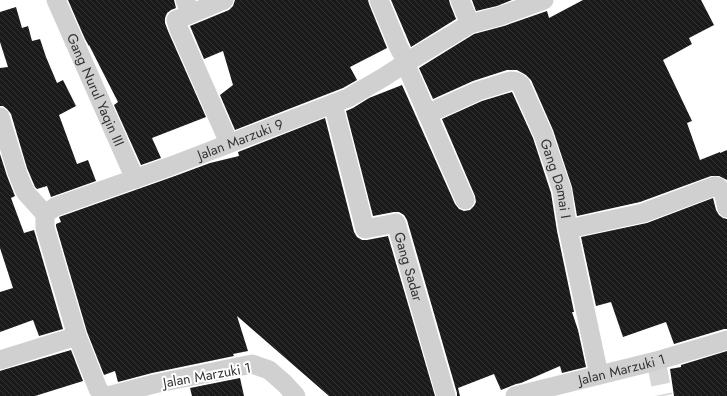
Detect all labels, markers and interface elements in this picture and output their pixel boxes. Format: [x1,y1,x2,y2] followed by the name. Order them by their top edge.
[62,30,129,149] street label: Gang Nurul Yaqin III
[193,114,286,166] street label: Jalan Marzuki 9
[535,136,576,220] street label: Gang Damai I
[389,230,428,304] street label: Gang Sadar
[574,349,668,390] street label: Jalan Marzuki 1
[160,357,252,393] street label: Jalan Marzuki 1

